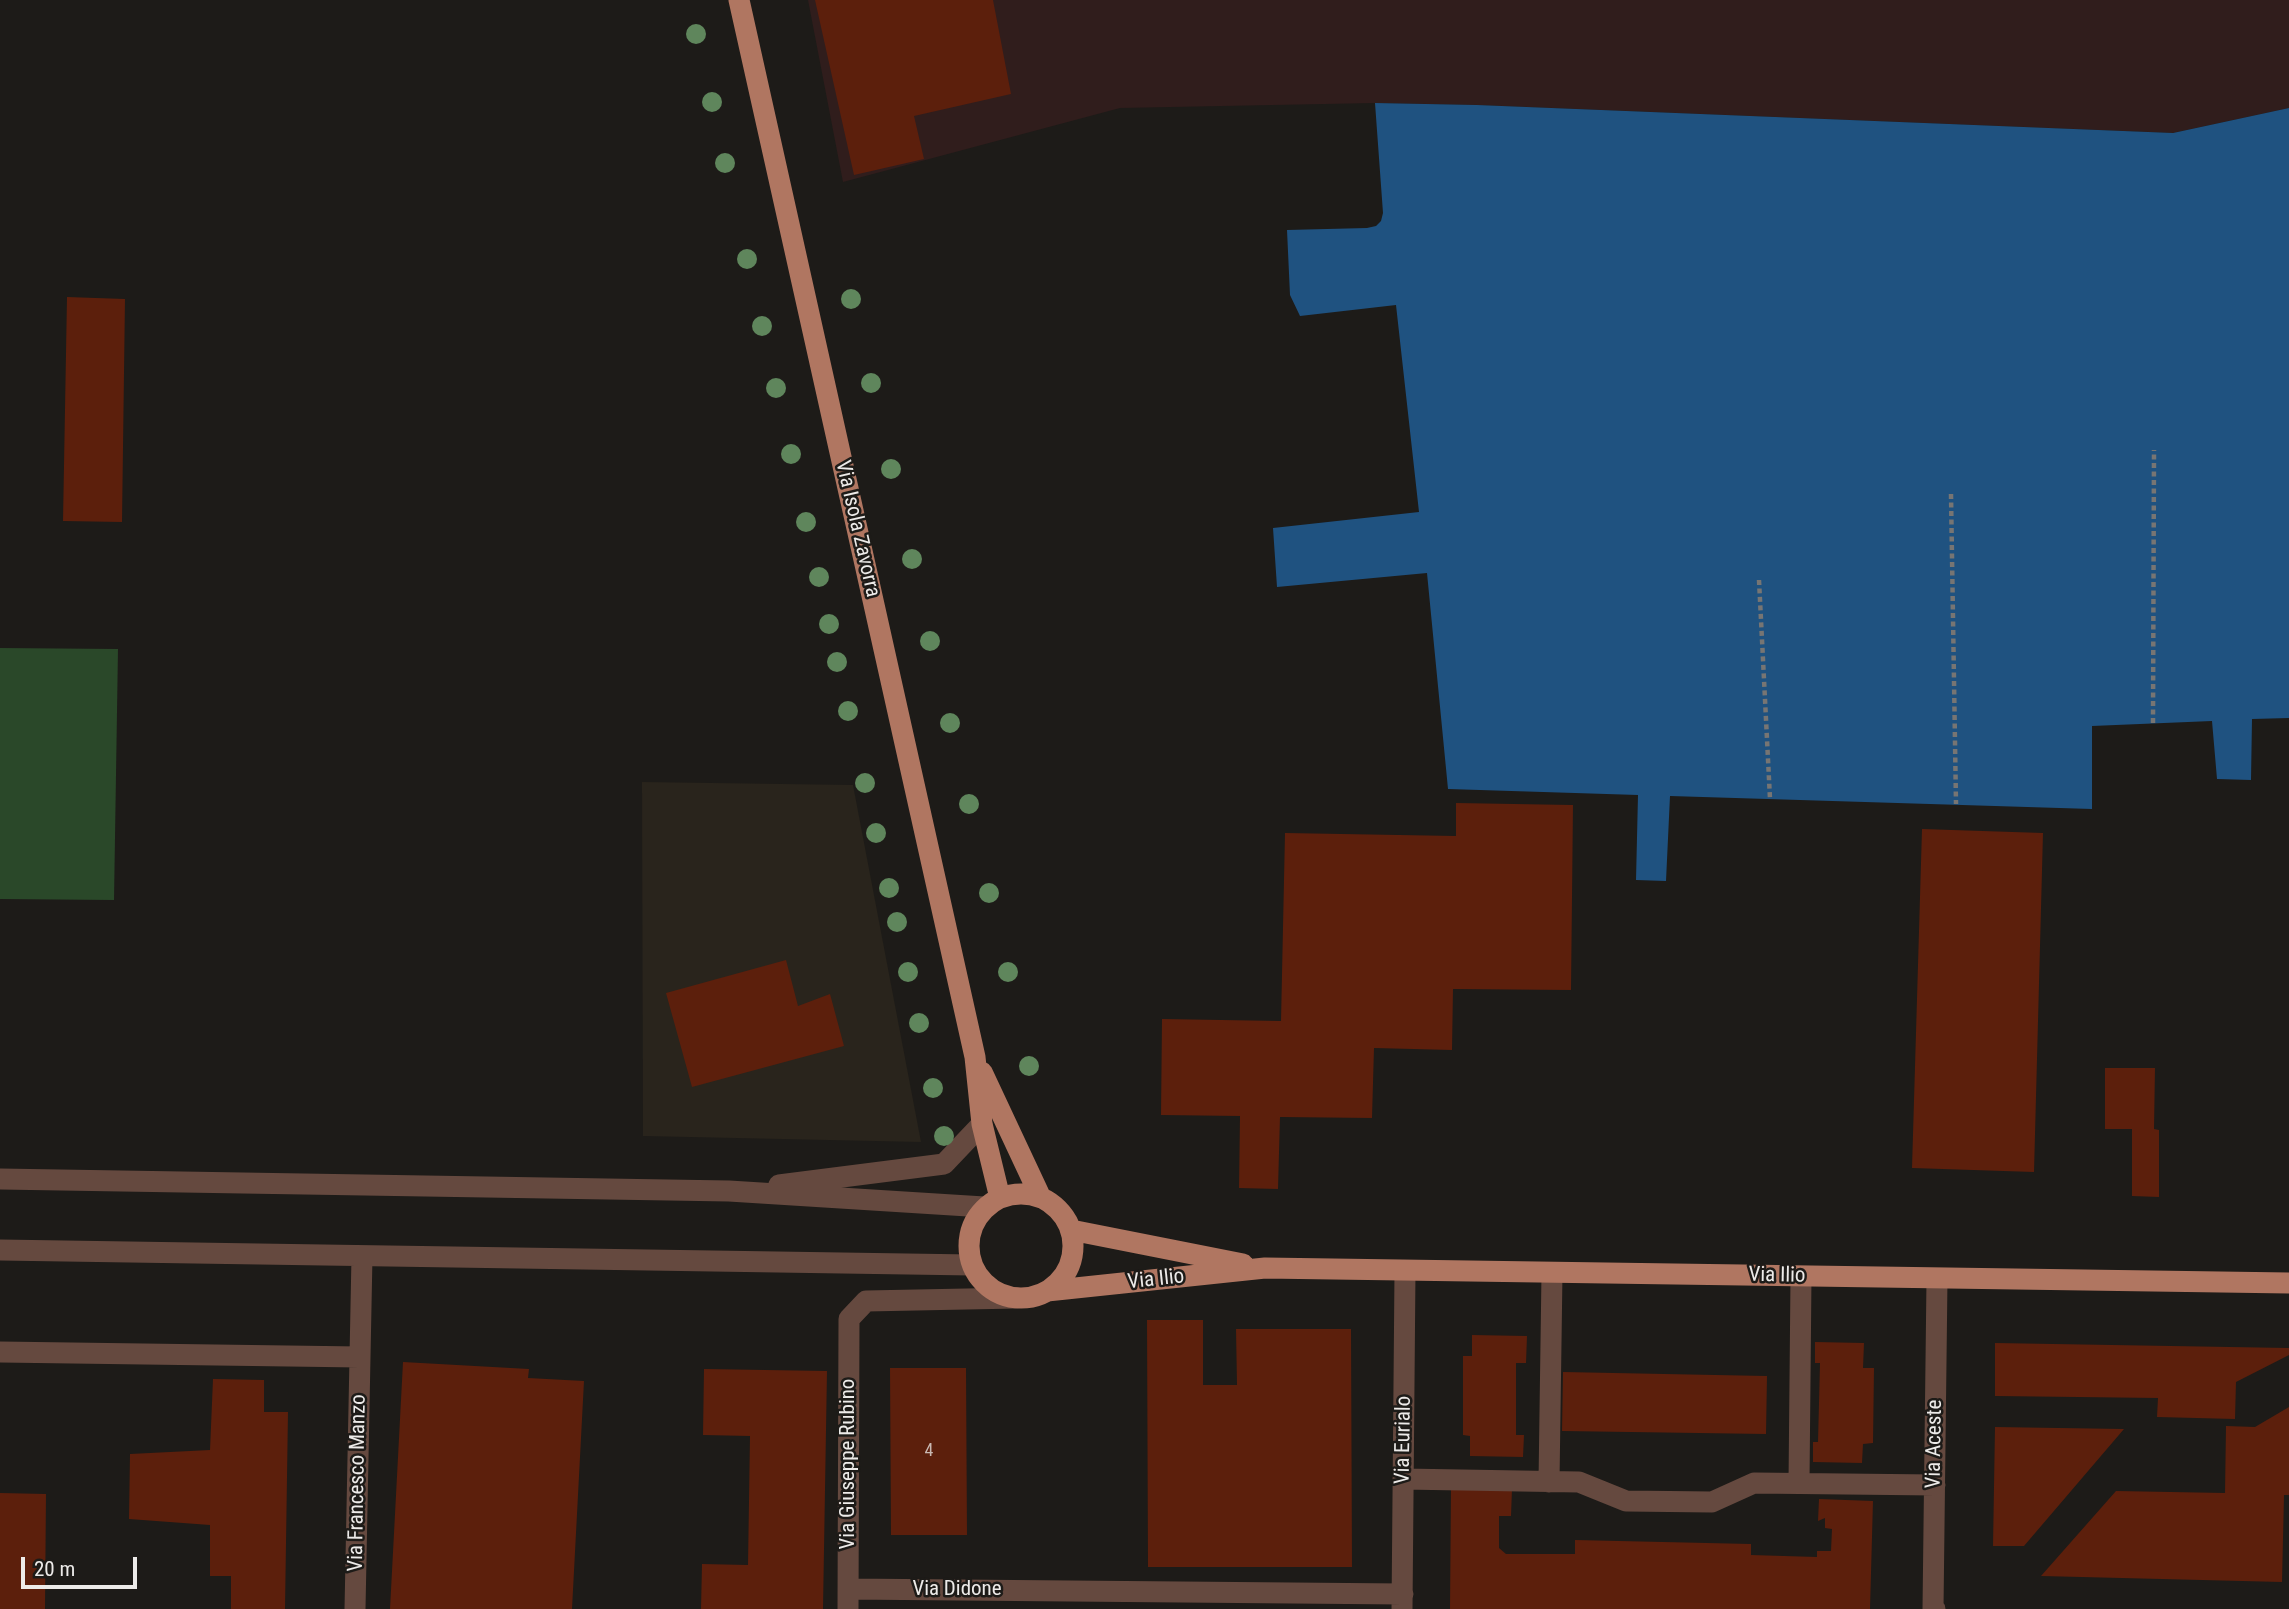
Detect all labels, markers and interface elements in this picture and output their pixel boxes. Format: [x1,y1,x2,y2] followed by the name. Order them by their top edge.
[829,458,885,600] street label: Via Isola Zavorra
[1748,1263,1806,1289] street label: Via Ilio
[1126,1264,1186,1296] street label: Via Ilio
[836,1379,862,1549] street label: Via Giuseppe Rubino
[344,1394,372,1572] street label: Via Francesco Manzo
[1391,1396,1417,1484] street label: Via Eurialo
[1922,1399,1948,1489] street label: Via Aceste
[925,1440,933,1462] house number: 4
[24,1542,140,1586] scale bar
[34,1557,75,1581] text: 20 m
[912,1577,1002,1603] street label: Via Didone

